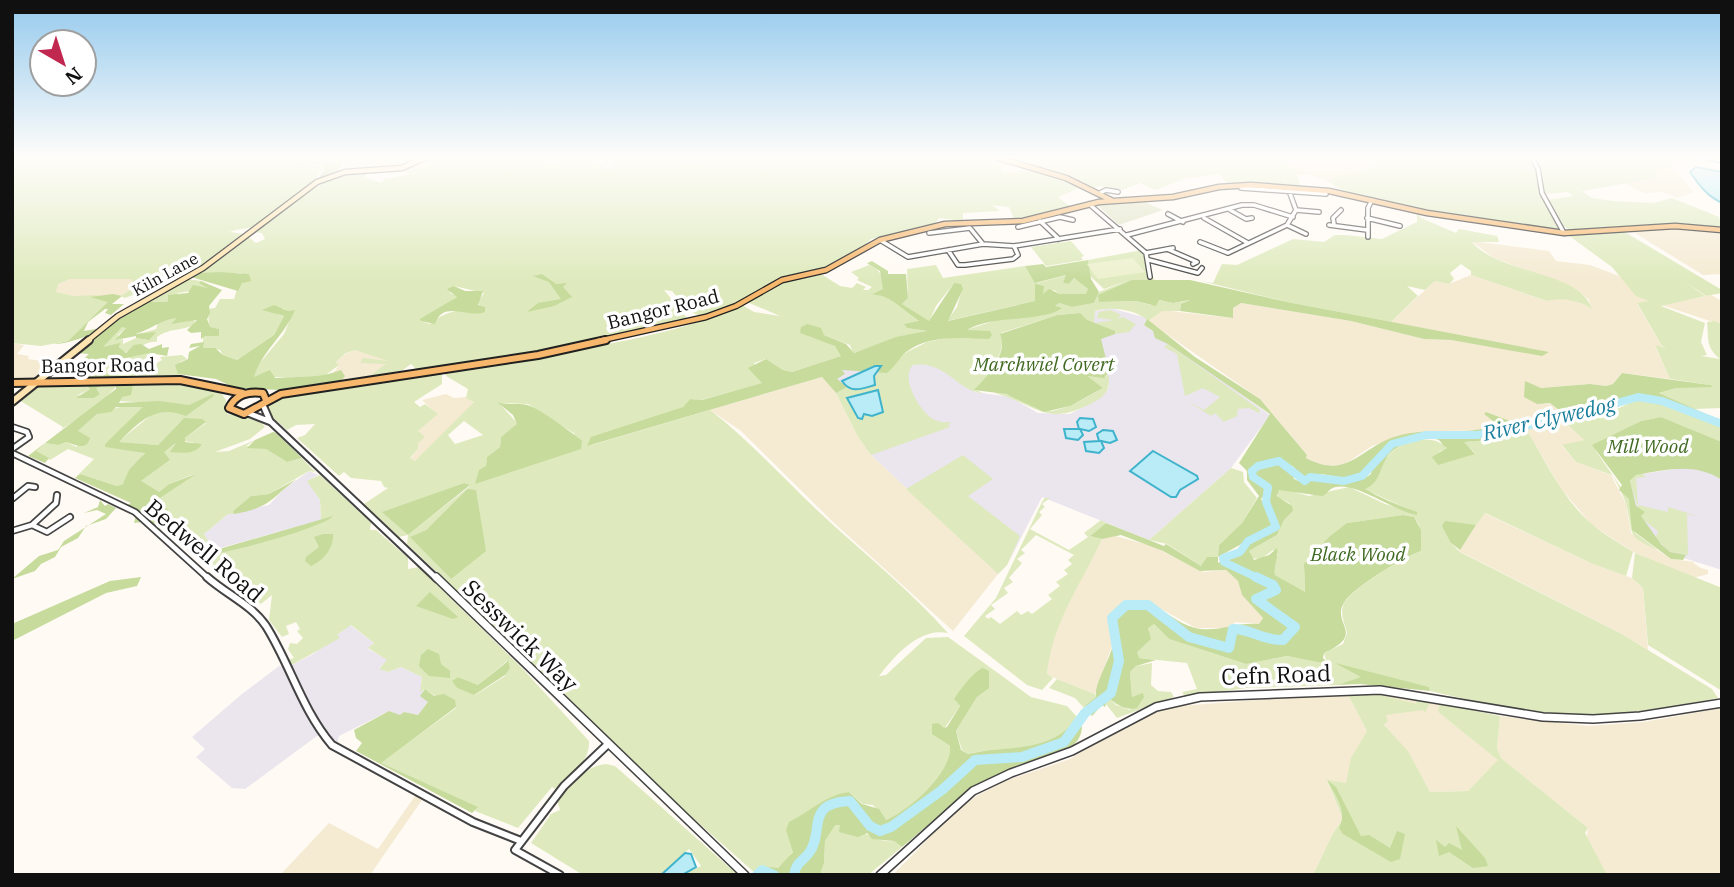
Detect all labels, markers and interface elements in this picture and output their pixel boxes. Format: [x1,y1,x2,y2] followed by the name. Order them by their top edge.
[28,28,98,98] north arrow
[60,62,87,90] text: N
[129,248,201,300] street label: Kiln Lane
[605,284,721,334] street label: Bangor Road
[41,352,155,378] street label: Bangor Road
[972,352,1116,376] park label: Marchwiel Covert
[1479,389,1619,447] water label: River Clywedog
[1607,434,1689,458] park label: Mill Wood
[139,492,271,608] street label: Bedwell Road
[1309,542,1406,566] park label: Black Wood
[457,572,586,698] street label: Sesswick Way
[1221,657,1331,691] street label: Cefn Road

